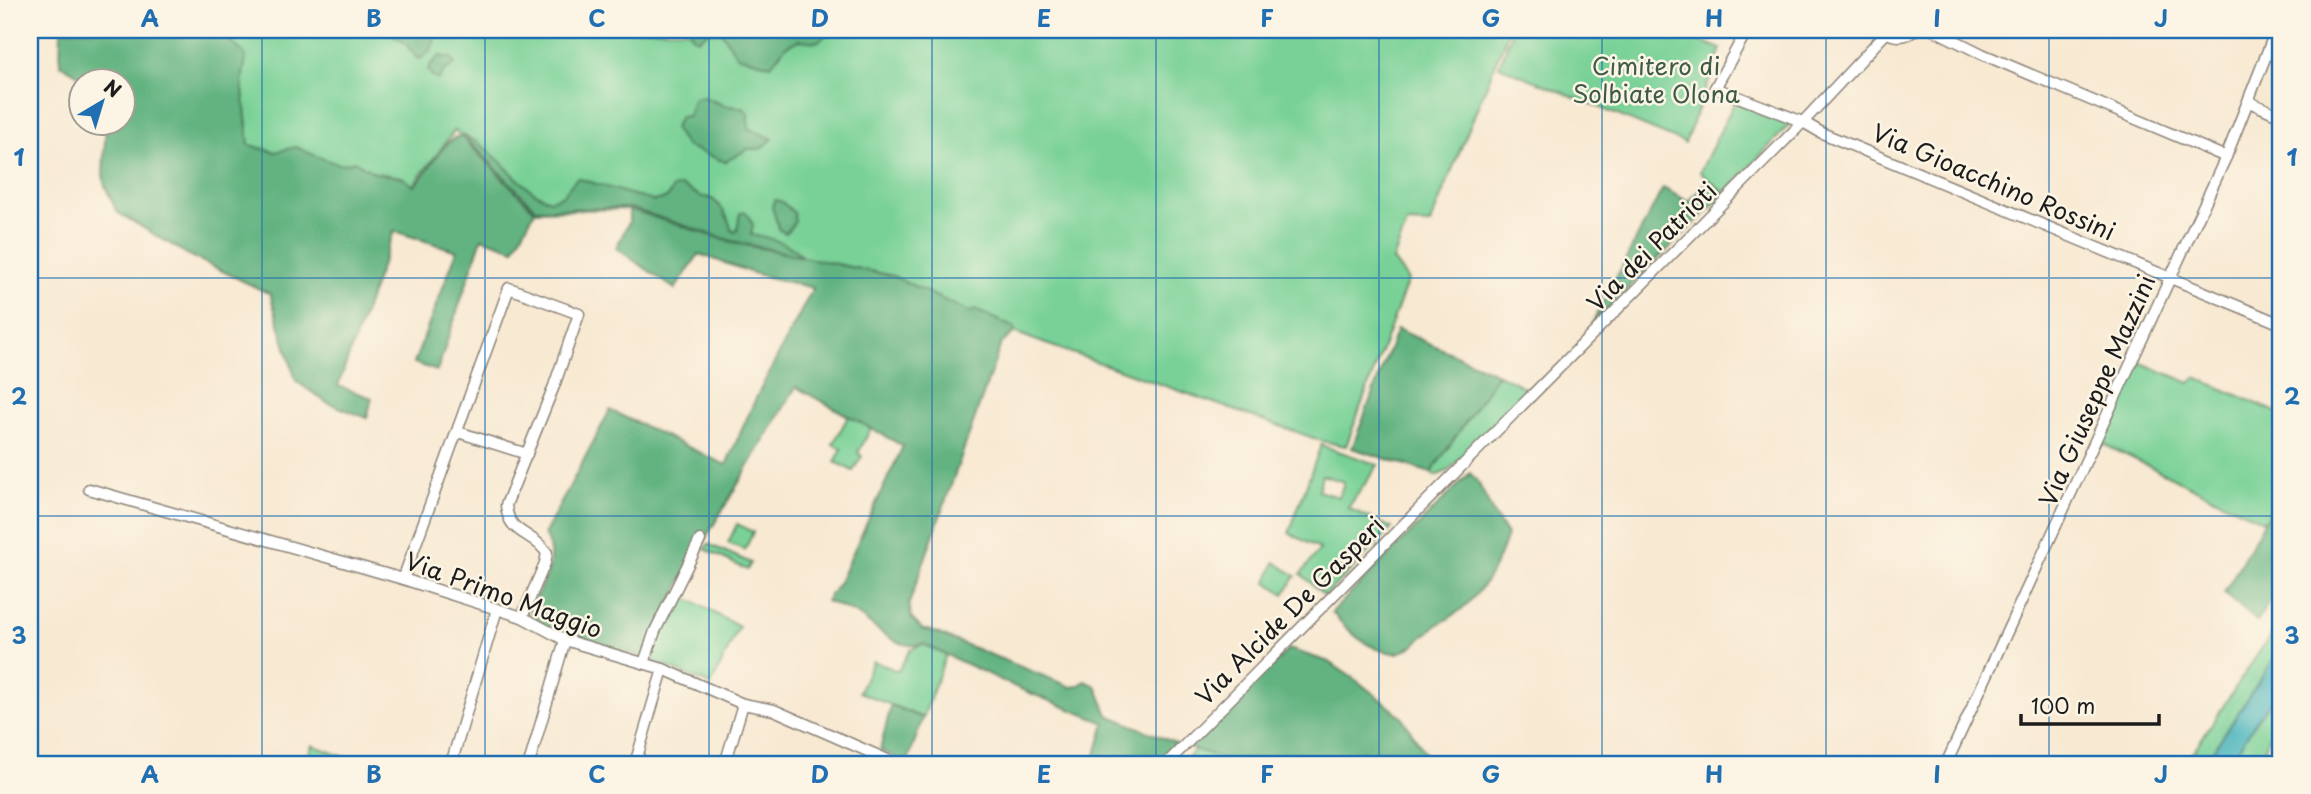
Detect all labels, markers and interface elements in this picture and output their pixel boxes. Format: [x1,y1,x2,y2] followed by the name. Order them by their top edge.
[141,0,159,35] text: A
[366,0,382,35] text: B
[588,0,606,35] text: C
[811,0,829,35] text: D
[1037,0,1051,35] text: E
[1260,0,1274,35] text: F
[1482,0,1500,35] text: G
[1705,0,1723,35] text: H
[1933,0,1941,35] text: I
[2154,0,2168,35] text: J
[1572,47,1740,111] park label: Cimitero di Solbiate Olona
[66,66,136,136] north arrow
[99,72,128,103] text: N
[1867,113,2121,249] street label: Via Gioacchino Rossini
[14,139,25,174] text: 1
[2287,139,2298,174] text: 1
[1578,173,1724,319] street label: Via dei Patrioti
[2029,268,2163,512] street label: Via Giuseppe Mazzini
[11,378,27,413] text: 2
[2284,378,2300,413] text: 2
[1186,507,1392,713] street label: Via Alcide De Gasperi
[400,542,608,646] street label: Via Primo Maggio
[11,617,27,652] text: 3
[2284,617,2300,652] text: 3
[2021,682,2159,726] scale bar
[2031,689,2095,721] text: 100 m
[141,756,159,791] text: A
[366,756,382,791] text: B
[588,756,606,791] text: C
[811,756,829,791] text: D
[1037,756,1051,791] text: E
[1260,756,1274,791] text: F
[1482,756,1500,791] text: G
[1705,756,1723,791] text: H
[1933,756,1941,791] text: I
[2154,756,2168,791] text: J

